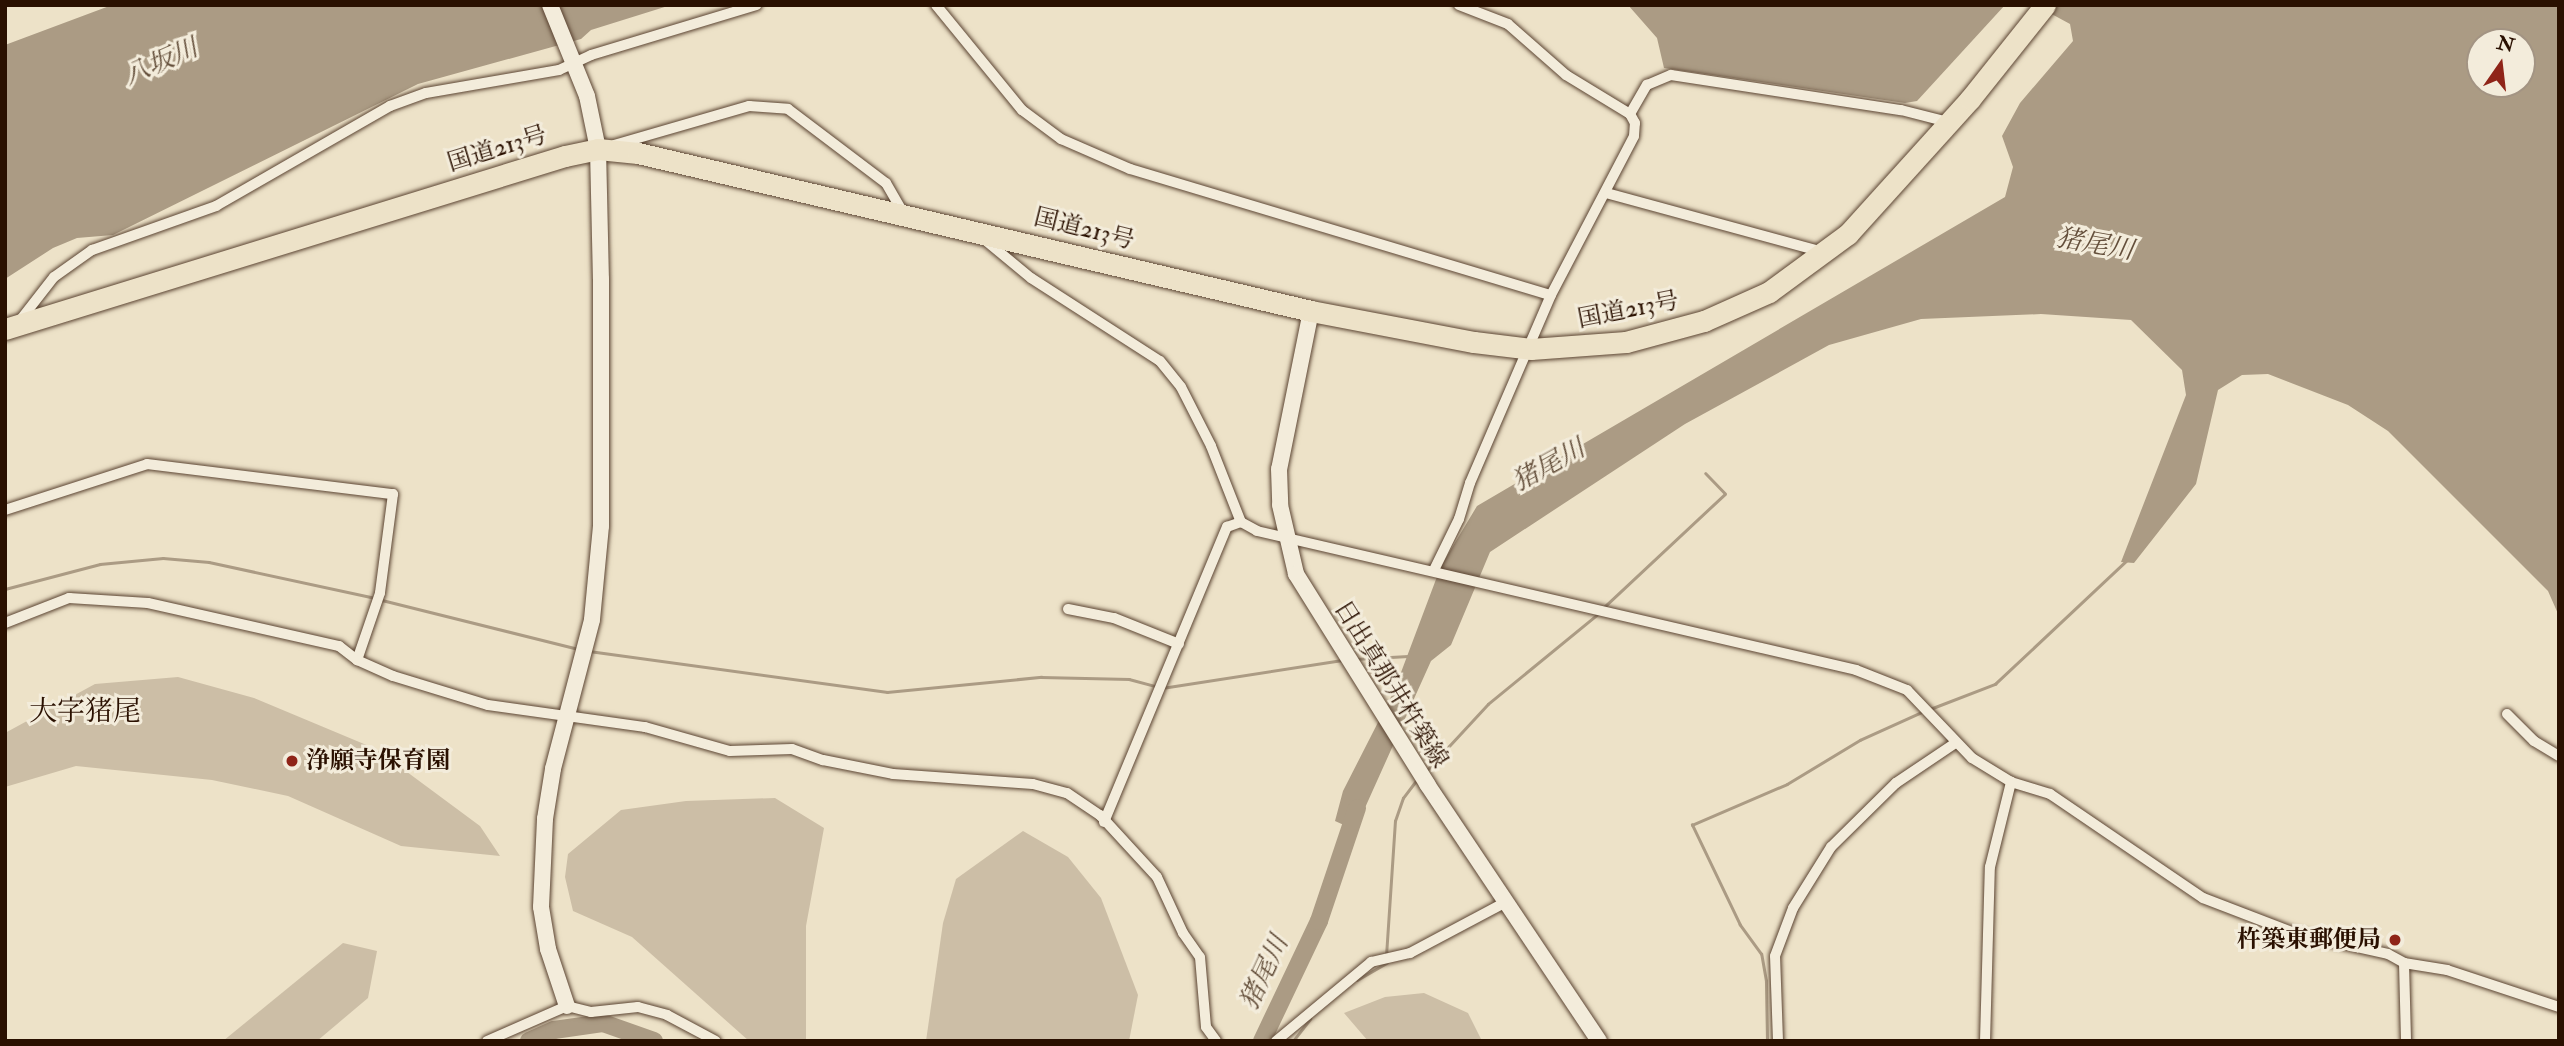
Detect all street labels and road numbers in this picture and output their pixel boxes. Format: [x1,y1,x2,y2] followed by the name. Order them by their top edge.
[444,120,550,178] street label: 国道213号
[1031,203,1137,255] street label: 国道213号
[1575,286,1681,334] street label: 国道213号
[1328,595,1454,773] street label: 日出真那井杵築線

